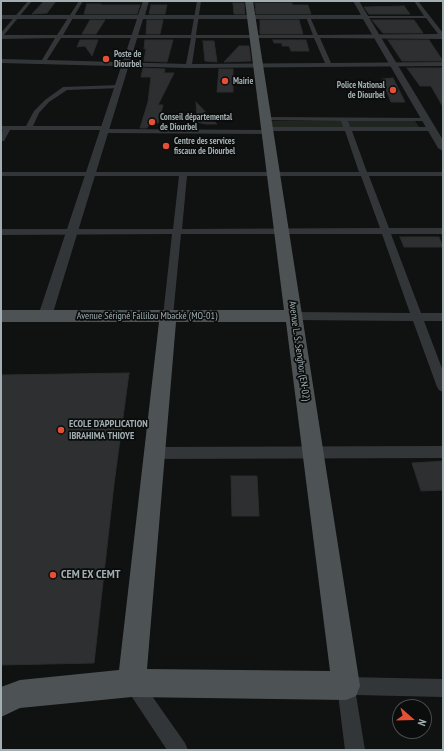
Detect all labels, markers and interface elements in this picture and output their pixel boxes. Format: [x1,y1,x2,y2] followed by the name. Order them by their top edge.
[114,49,142,70] place label: Poste de Diourbel
[101,54,111,64] marker: Poste de Diourbel
[220,76,230,86] marker: Mairie
[233,76,253,86] place label: Mairie
[337,80,385,101] place label: Police National de Diourbel
[388,85,398,95] marker: Police National de Diourbel
[160,112,232,133] place label: Conseil départemental de Diourbel
[147,117,157,127] marker: Conseil départemental de Diourbel
[174,136,235,157] place label: Centre des services fiscaux de Diourbel
[161,141,171,151] marker: Centre des services fiscaux de Diourbel
[286,300,312,402] street label: Avenue L. S. Senghor (EN-02)
[77,310,217,322] street label: Avenue Sérigné Fallilou Mbacké (MO-01)
[69,418,148,442] place label: ECOLE D'APPLICATION IBRAHIMA THIOYE
[56,425,66,435] marker: ECOLE D'APPLICATION IBRAHIMA THIOYE
[61,568,120,582] place label: CEM EX CEMT
[48,570,58,580] marker: CEM EX CEMT
[392,699,432,739] north arrow
[415,718,430,728] text: N

